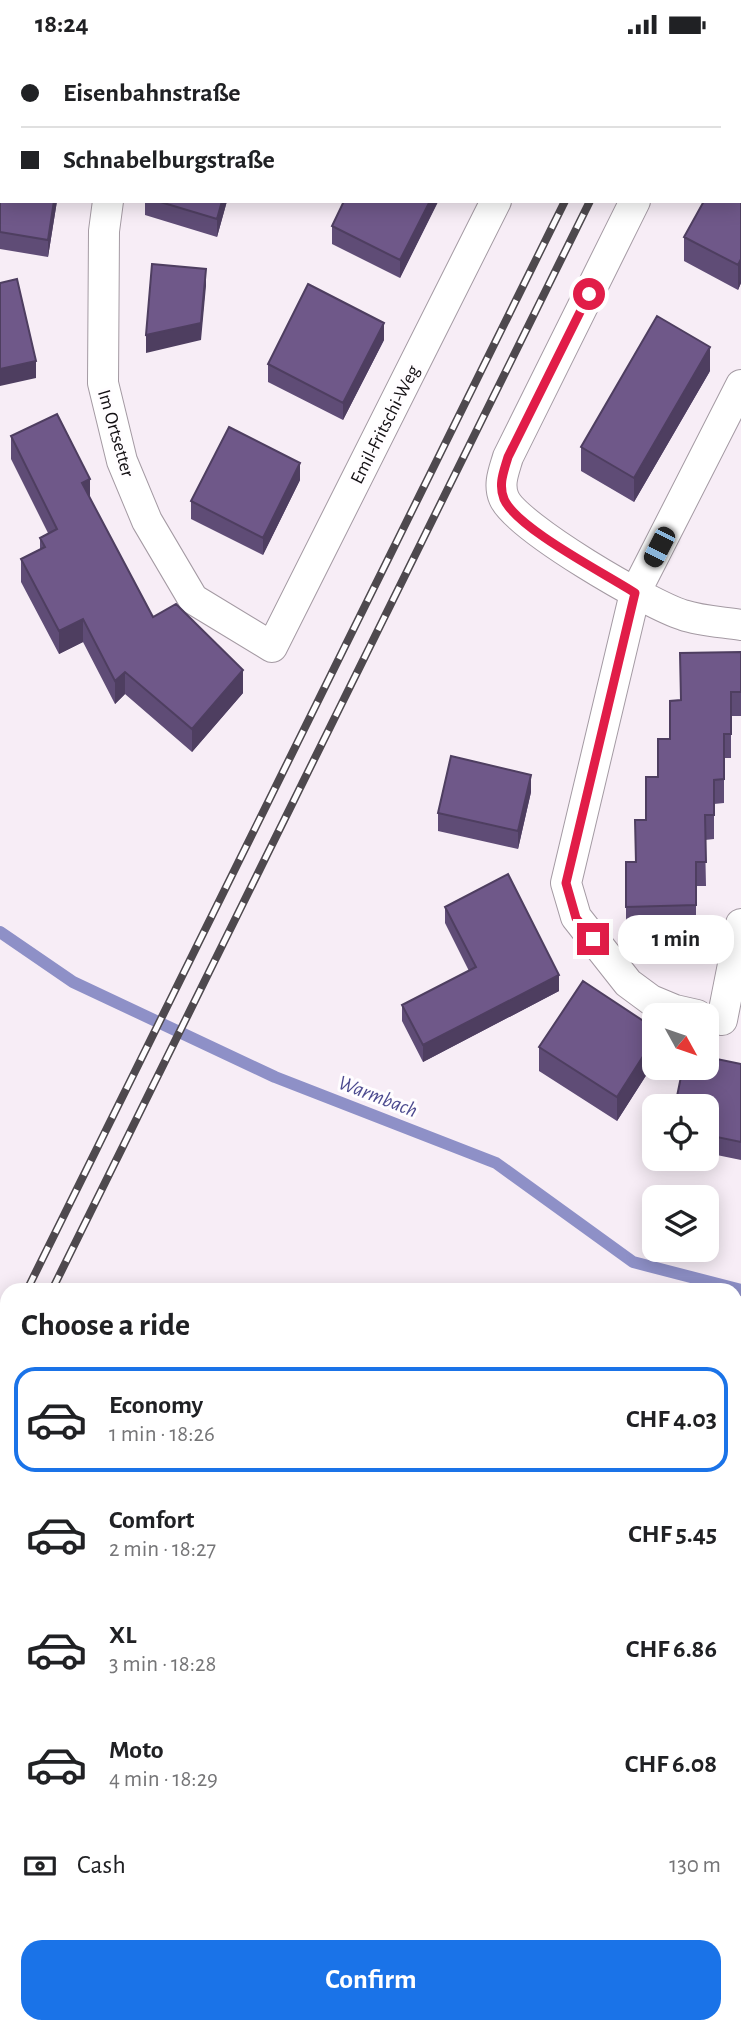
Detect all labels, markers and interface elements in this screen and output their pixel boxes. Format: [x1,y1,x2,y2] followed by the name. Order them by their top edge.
[35,11,88,37] text: 18:24
[63,80,240,106] text: Eisenbahnstraße
[63,147,275,173] text: Schnabelburgstraße
[573,278,605,310] route start
[347,362,424,487] street label: Emil-Fritschi-Weg
[94,388,137,479] street label: Im Ortsetter
[641,524,678,570] car
[618,915,733,963] callout: 1 min
[577,923,609,955] route end
[652,928,700,951] text: 1 min
[642,1003,719,1080] north arrow
[642,1003,719,1262] map controls
[335,1072,420,1121] water label: Warmbach
[642,1094,719,1171] button: locate
[642,1185,719,1262] button: layers
[21,1309,190,1341] text: Choose a ride
[25,1388,88,1451] icon: car
[109,1392,203,1418] text: Economy
[626,1406,717,1432] text: CHF 4.03
[109,1423,215,1446] text: 1 min · 18:26
[25,1503,88,1566] icon: car
[109,1507,194,1533] text: Comfort
[628,1521,717,1547] text: CHF 5.45
[109,1538,216,1561] text: 2 min · 18:27
[25,1618,88,1681] icon: car
[109,1622,136,1648] text: XL
[626,1636,717,1662] text: CHF 6.86
[109,1653,216,1676] text: 3 min · 18:28
[25,1733,88,1796] icon: car
[109,1737,164,1763] text: Moto
[625,1751,717,1777] text: CHF 6.08
[109,1768,218,1791] text: 4 min · 18:29
[21,1847,59,1885] icon: cash
[77,1852,126,1878] text: Cash
[669,1854,721,1877] text: 130 m
[21,1940,721,2020] button: Confirm

